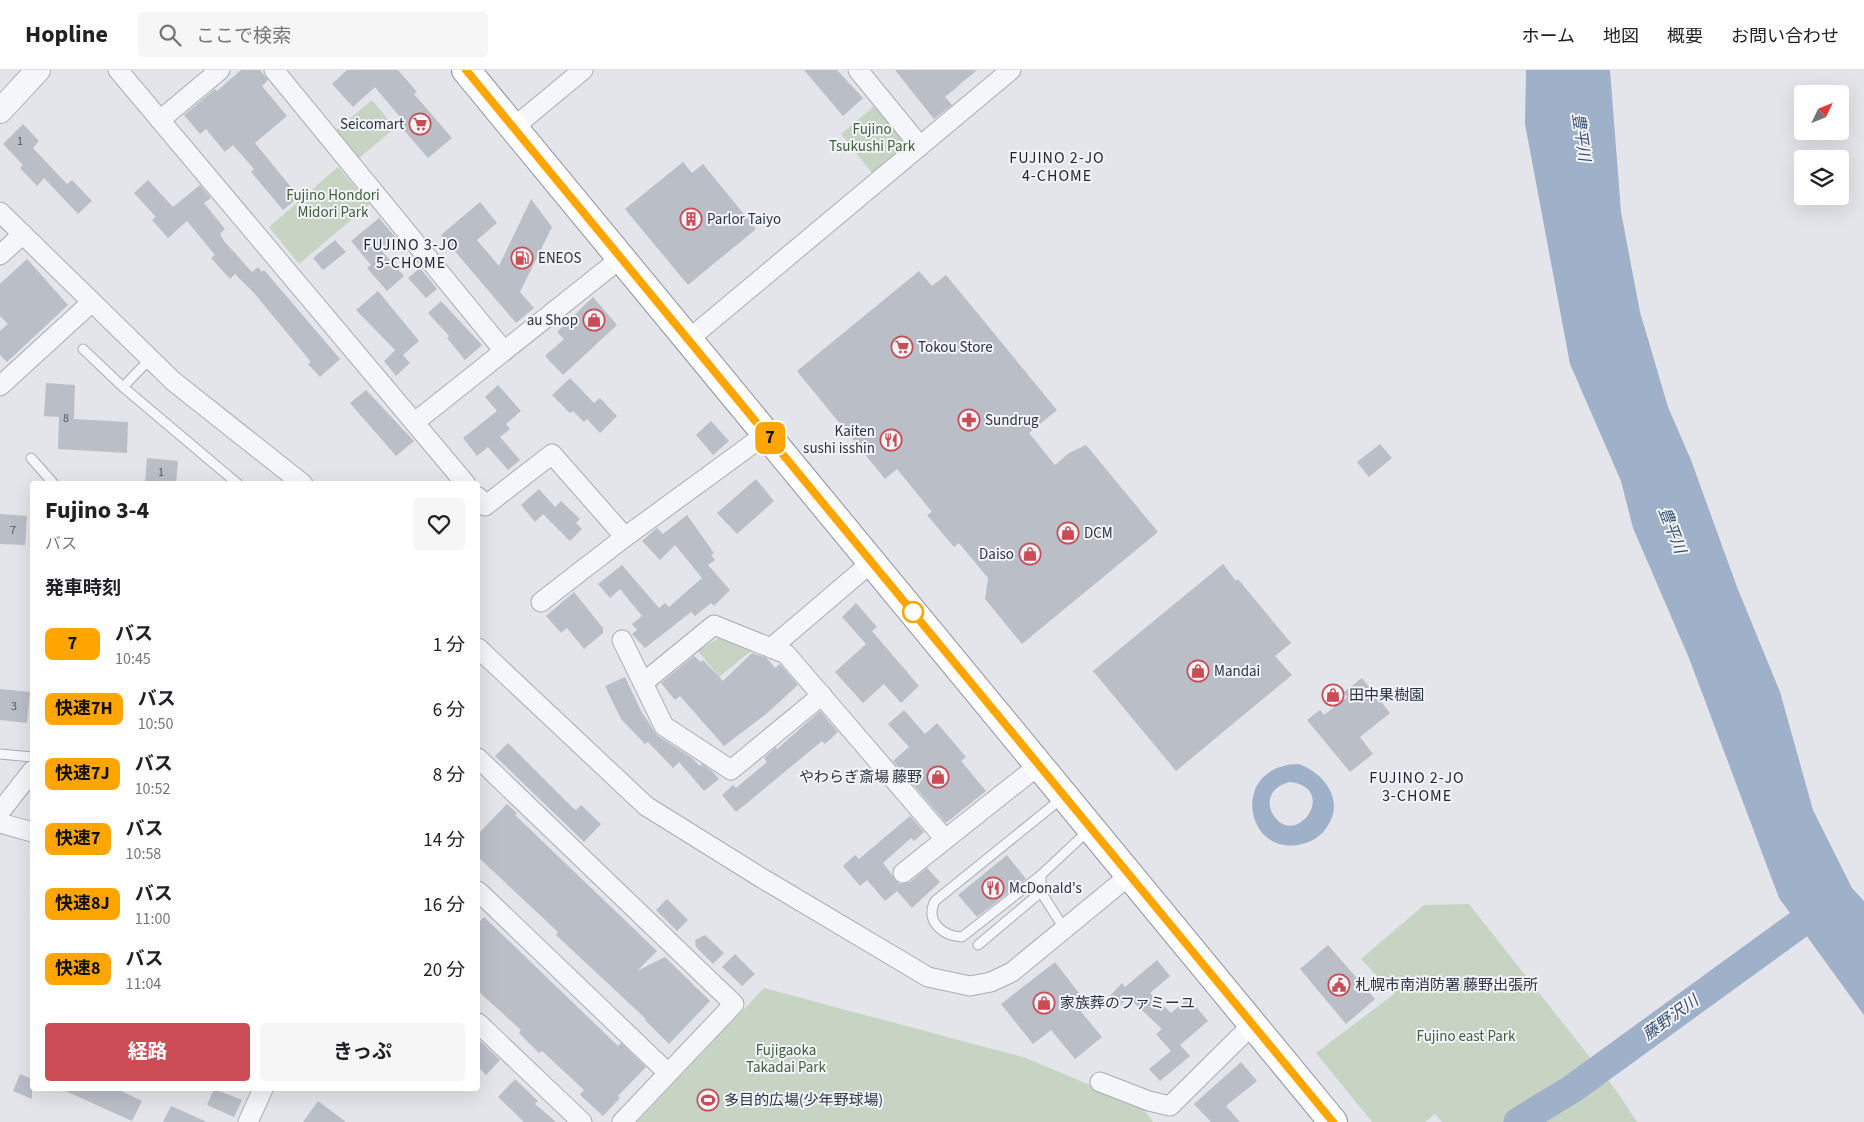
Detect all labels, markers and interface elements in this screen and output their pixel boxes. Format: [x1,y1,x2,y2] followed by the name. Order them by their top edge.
[138,12,488,57] search box
[25,17,108,52] text: Hopline
[156,21,184,49] icon: search
[196,23,291,50] text: ここで検索
[1522,24,1575,49] text: ホーム
[1603,24,1639,49] text: 地図
[1667,24,1703,49] text: 概要
[1731,24,1839,49] text: お問い合わせ
[1794,85,1849,140] north arrow
[1794,85,1849,205] map controls
[408,112,432,136] supermarket icon: Seicomart
[1567,112,1596,164] water label: 豊平川
[340,114,404,135] place label: Seicomart
[829,119,916,157] park label: Fujino Tsukushi Park
[17,133,23,150] house number: 1
[1009,147,1105,187] district label: FUJINO 2-JO 4-CHOME
[1794,150,1849,205] button: layers
[286,185,380,223] park label: Fujino Hondori Midori Park
[679,207,703,231] building icon: Parlor Taiyo
[707,209,781,230] place label: Parlor Taiyo
[363,234,459,274] district label: FUJINO 3-JO 5-CHOME
[510,246,534,270] fuel station icon: ENEOS
[538,248,582,269] place label: ENEOS
[582,308,606,332] shop icon: au Shop
[527,310,578,331] place label: au Shop
[890,335,914,359] supermarket icon: Tokou Store
[918,337,993,358] place label: Tokou Store
[957,408,981,432] pharmacy icon: Sundrug
[63,410,69,427] house number: 8
[985,410,1039,431] place label: Sundrug
[803,421,875,459] place label: Kaiten sushi isshin
[754,422,786,454] line badge: 7
[765,425,775,450] text: 7
[879,428,903,452] restaurant icon: Kaiten sushi isshin
[158,464,164,481] house number: 1
[45,493,149,528] text: Fujino 3-4
[413,498,465,550] button: heart
[1653,504,1692,559] water label: 豊平川
[1056,521,1080,545] shop icon: DCM
[10,522,16,539] house number: 7
[1084,523,1113,544] place label: DCM
[45,533,77,555] text: バス
[1018,542,1042,566] shop icon: Daiso
[979,544,1014,565] place label: Daiso
[45,575,121,602] text: 発車時刻
[902,601,924,623] unlabelled marker
[115,621,153,648] text: バス
[68,631,77,656] text: 7
[433,632,465,659] text: 1 分
[115,648,151,670] text: 10:45
[1186,659,1210,683] shop icon: Mandai
[1214,661,1260,682] place label: Mandai
[1321,683,1345,707] shop icon: 田中果樹園
[1349,685,1424,706] place label: 田中果樹園
[138,686,176,713] text: バス
[55,696,113,721] text: 快速7H
[433,697,465,724] text: 6 分
[11,698,17,715] house number: 3
[138,713,173,735] text: 10:50
[135,751,173,778] text: バス
[55,761,110,786] text: 快速7J
[433,762,465,789] text: 8 分
[926,765,950,789] shop icon: やわらぎ斎場 藤野
[799,767,922,788] place label: やわらぎ斎場 藤野
[1369,767,1465,807] district label: FUJINO 2-JO 3-CHOME
[135,778,170,800] text: 10:52
[126,816,164,843] text: バス
[55,826,101,851] text: 快速7
[423,827,465,854] text: 14 分
[126,843,161,865] text: 10:58
[981,876,1005,900] restaurant icon: McDonald's
[1009,878,1082,899] place label: McDonald's
[135,881,173,908] text: バス
[55,891,110,916] text: 快速8J
[423,892,465,919] text: 16 分
[135,908,170,930] text: 11:00
[126,946,164,973] text: バス
[55,956,101,981] text: 快速8
[423,957,465,984] text: 20 分
[126,973,161,995] text: 11:04
[1327,973,1351,997] public building icon: 札幌市南消防署 藤野出張所
[1355,975,1538,996] place label: 札幌市南消防署 藤野出張所
[1638,989,1705,1046] water label: 藤野沢川
[1032,991,1056,1015] shop icon: 家族葬のファミーユ
[1060,993,1195,1014] place label: 家族葬のファミーユ
[45,1023,250,1081] button: 経路
[260,1023,465,1081] button: きっぷ
[1417,1026,1516,1047] park label: Fujino east Park
[746,1040,827,1078] park label: Fujigaoka Takadai Park
[696,1088,720,1112] sports icon: 多目的広場(少年野球場)
[724,1090,883,1111] place label: 多目的広場(少年野球場)

